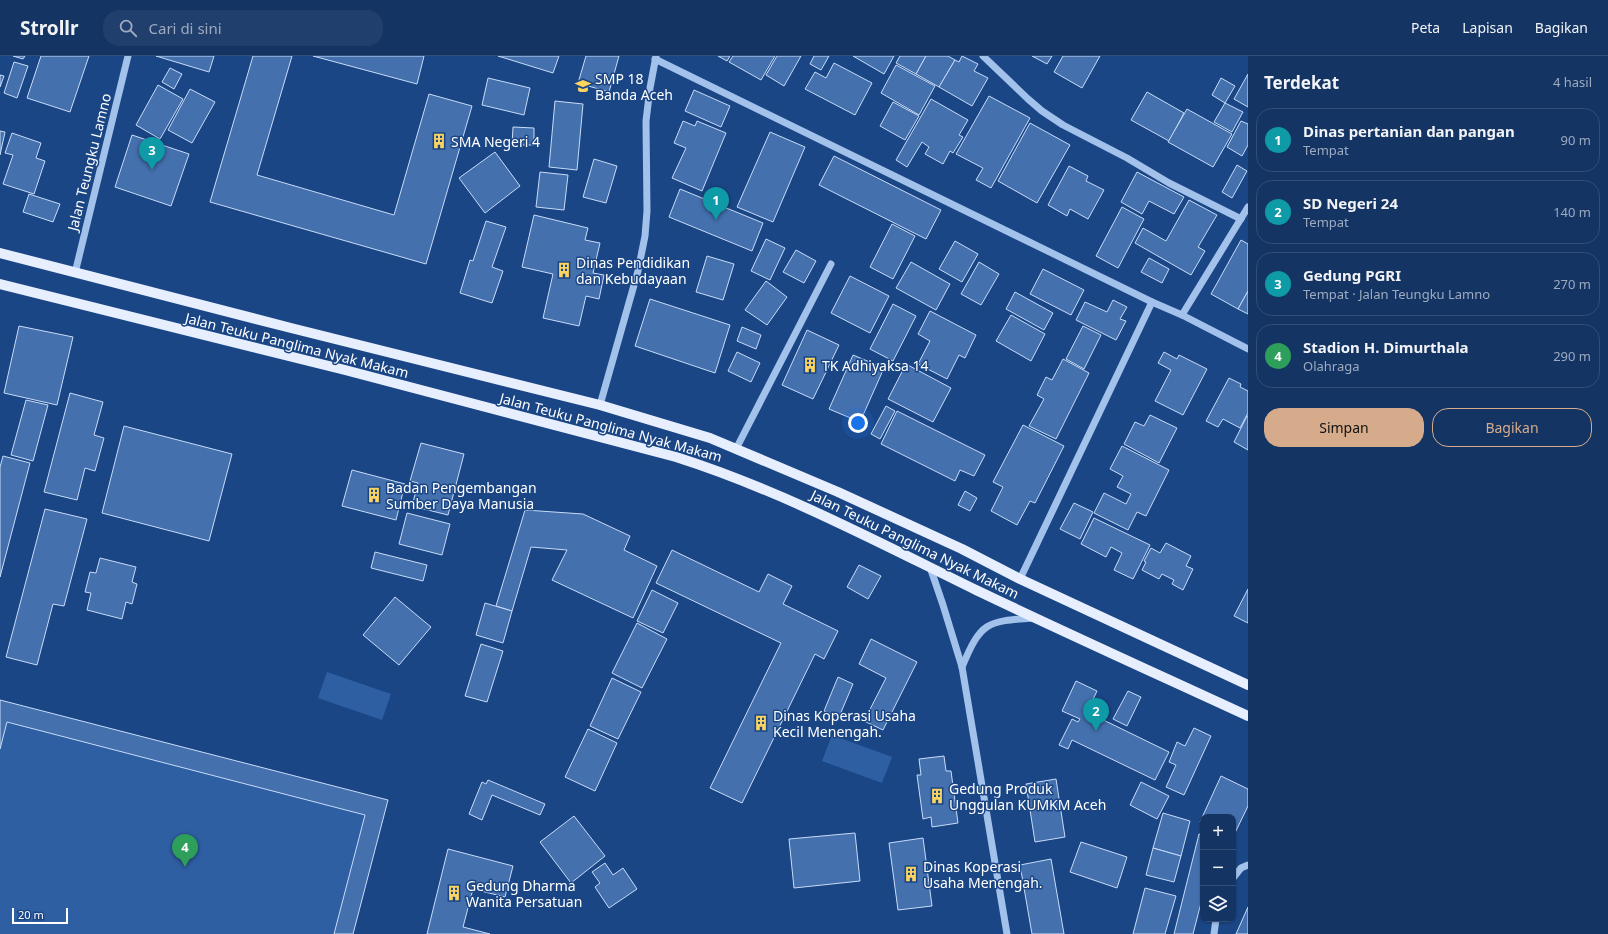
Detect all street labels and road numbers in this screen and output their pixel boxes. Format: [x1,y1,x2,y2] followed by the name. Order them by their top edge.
[62,91,115,235] street label: Jalan Teungku Lamno
[181,308,411,382] street label: Jalan Teuku Panglima Nyak Makam
[496,388,724,466] street label: Jalan Teuku Panglima Nyak Makam
[806,484,1022,603] street label: Jalan Teuku Panglima Nyak Makam

